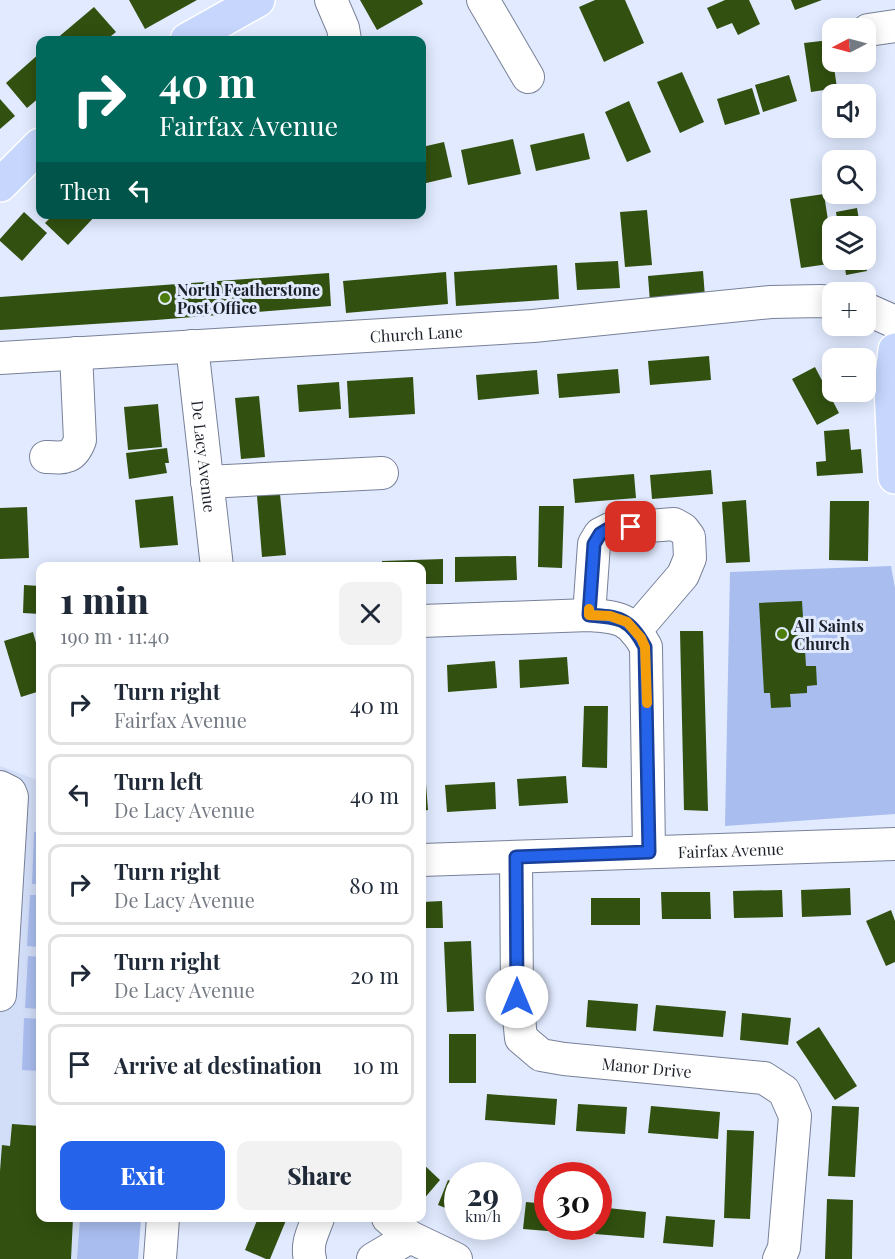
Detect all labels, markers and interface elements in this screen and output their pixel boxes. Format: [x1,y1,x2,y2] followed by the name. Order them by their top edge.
[822,18,876,72] north arrow
[822,18,876,402] map controls
[159,53,256,109] text: 40 m
[60,60,138,138] icon: right
[822,84,876,138] button: sound
[159,107,338,143] text: Fairfax Avenue
[822,150,876,204] button: search
[123,174,156,207] icon: left
[60,176,111,206] text: Then
[822,216,876,270] button: layers
[177,279,320,318] place label: North Featherstone Post Office
[822,282,876,336] button: +
[158,291,172,305] marker: North Featherstone Post Office
[369,320,463,346] street label: Church Lane
[822,348,876,402] button: −
[188,399,221,514] street label: De Lacy Avenue
[605,501,656,552] pin
[614,510,647,543] icon: arrive
[60,575,149,623] text: 1 min
[339,582,402,645] button: close
[793,615,864,654] place label: All Saints Church
[60,622,170,649] text: 190 m · 11:40
[775,627,789,641] marker: All Saints Church
[114,676,220,706] text: Turn right
[63,688,96,721] icon: right
[350,690,399,720] text: 40 m
[114,706,247,733] text: Fairfax Avenue
[114,766,203,796] text: Turn left
[63,778,96,811] icon: left
[350,780,399,810] text: 40 m
[114,796,255,823] text: De Lacy Avenue
[677,837,784,862] street label: Fairfax Avenue
[114,856,220,886] text: Turn right
[63,868,96,901] icon: right
[349,870,399,900] text: 80 m
[114,886,255,913] text: De Lacy Avenue
[114,946,220,976] text: Turn right
[63,958,96,991] icon: right
[350,960,399,990] text: 20 m
[485,965,549,1029] position arrow
[114,976,255,1003] text: De Lacy Avenue
[63,1048,96,1081] icon: arrive
[114,1050,322,1080] text: Arrive at destination
[353,1050,399,1080] text: 10 m
[601,1052,693,1082] street label: Manor Drive
[60,1141,225,1210] button: Exit
[237,1141,402,1210] button: Share
[534,1162,612,1240] speed limit sign: 30
[467,1174,499,1214] text: 29
[465,1206,501,1226] text: km/h

